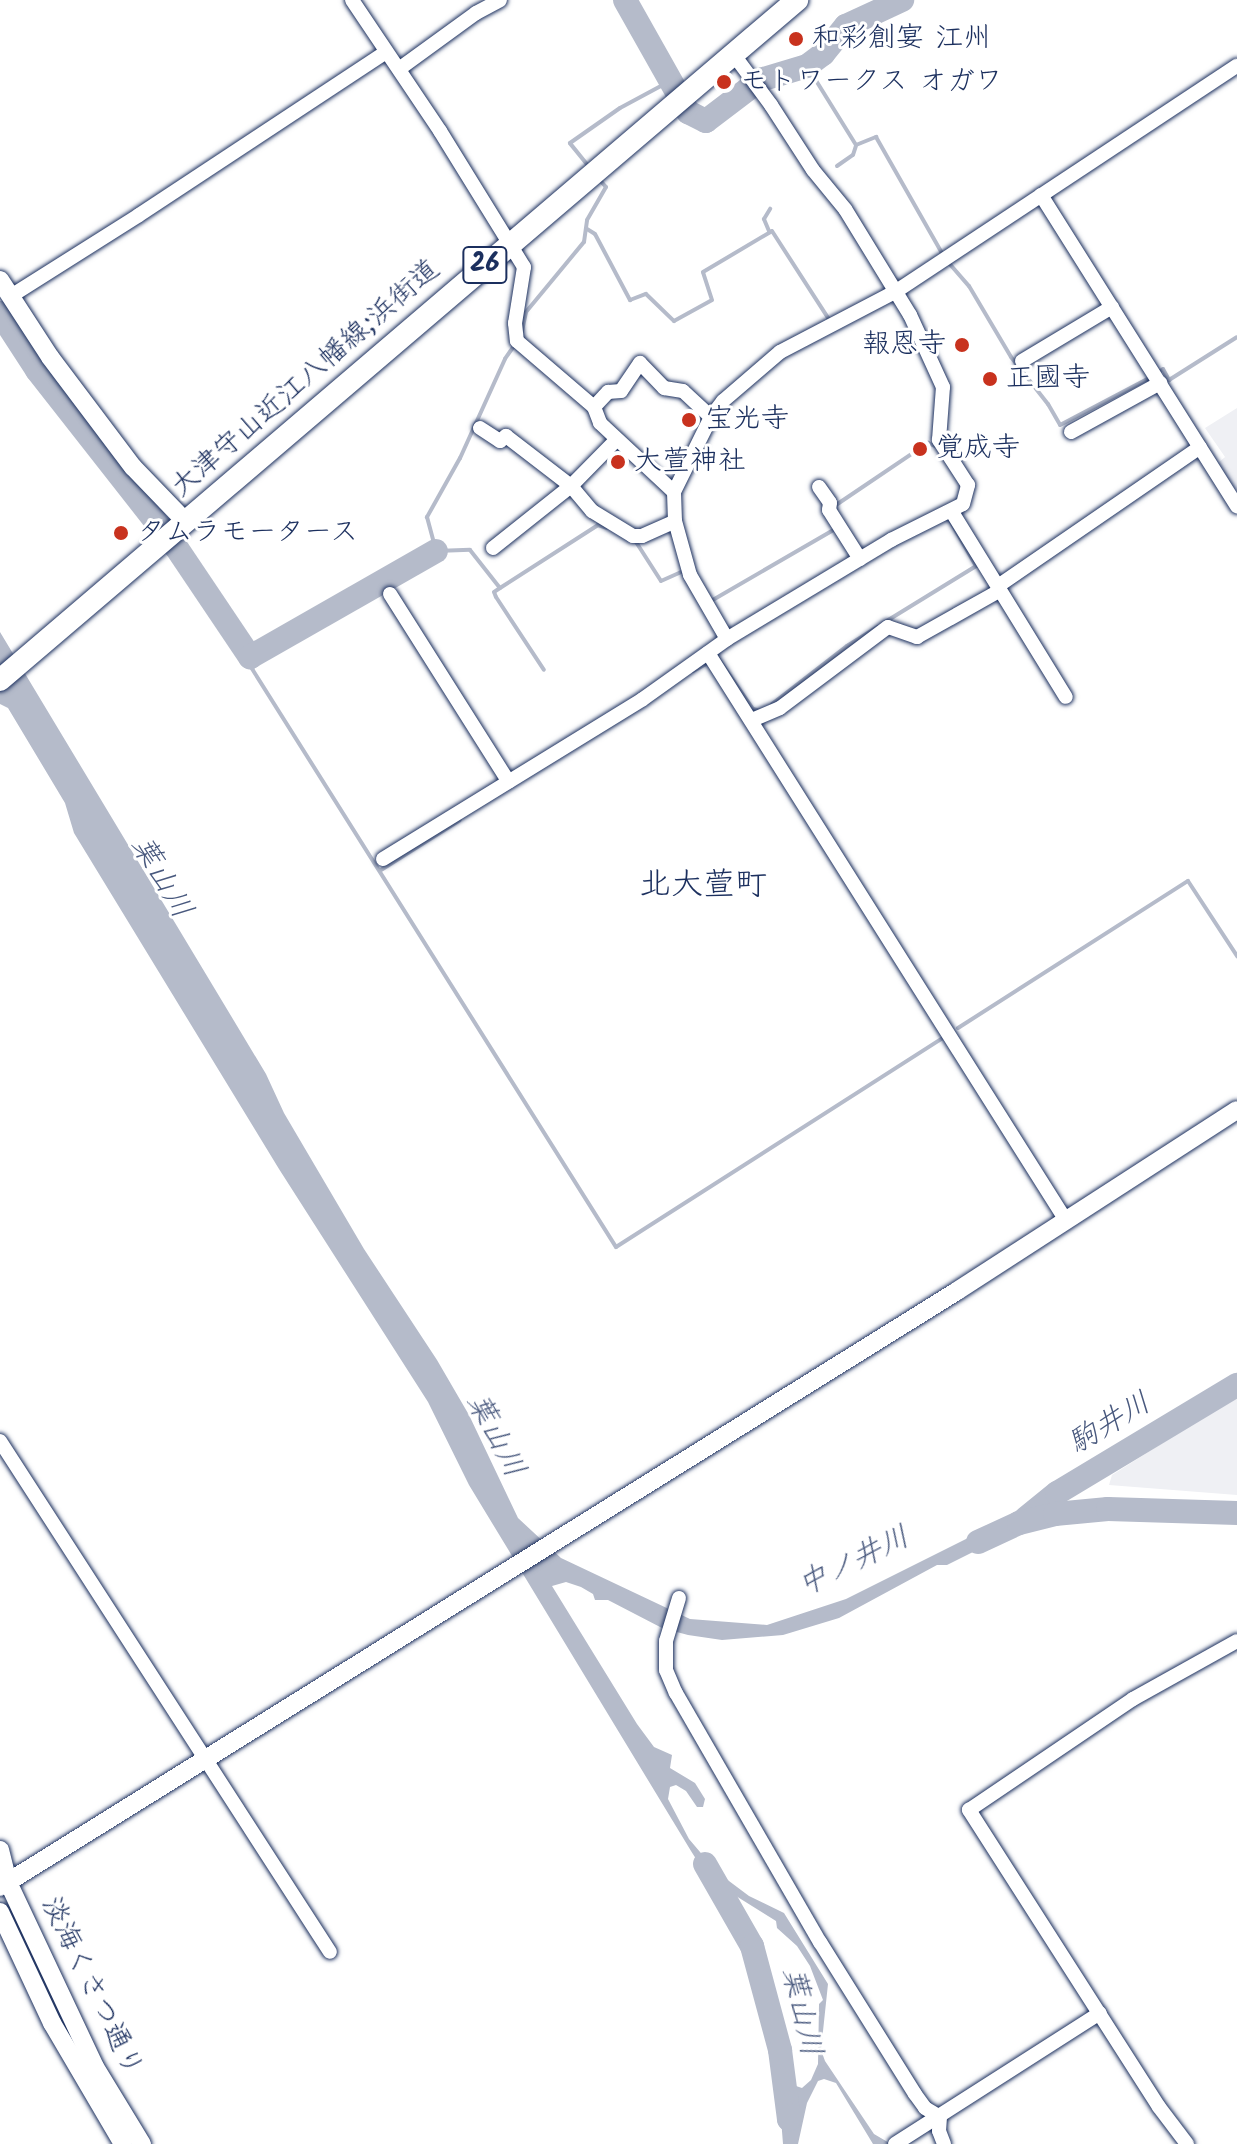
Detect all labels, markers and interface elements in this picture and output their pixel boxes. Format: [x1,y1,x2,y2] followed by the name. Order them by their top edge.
[812,22,991,56] place label: 和彩創宴 江州
[787,30,805,48] marker: 和彩創宴 江州
[740,65,1003,99] place label: モトワークス オガワ
[715,73,733,91] marker: モトワークス オガワ
[461,243,509,287] road number: 26
[165,253,447,505] street label: 大津守山近江八幡線;浜街道
[862,328,946,362] place label: 報恩寺
[953,336,971,354] marker: 報恩寺
[1006,362,1090,396] place label: 正國寺
[981,370,999,388] marker: 正國寺
[705,403,789,437] place label: 宝光寺
[680,411,698,429] marker: 宝光寺
[936,432,1020,466] place label: 覚成寺
[911,440,929,458] marker: 覚成寺
[634,445,746,479] place label: 大萱神社
[609,453,627,471] marker: 大萱神社
[137,516,361,550] place label: タムラモータース
[112,524,130,542] marker: タムラモータース
[122,830,200,926] water label: 葉山川
[639,867,767,905] district label: 北大萱町
[1062,1385,1158,1463] water label: 駒井川
[458,1388,532,1484] water label: 葉山川
[792,1520,916,1604] water label: 中ノ井川
[33,1892,149,2082] street label: 淡海くさつ通り
[773,1964,829,2060] water label: 葉山川

